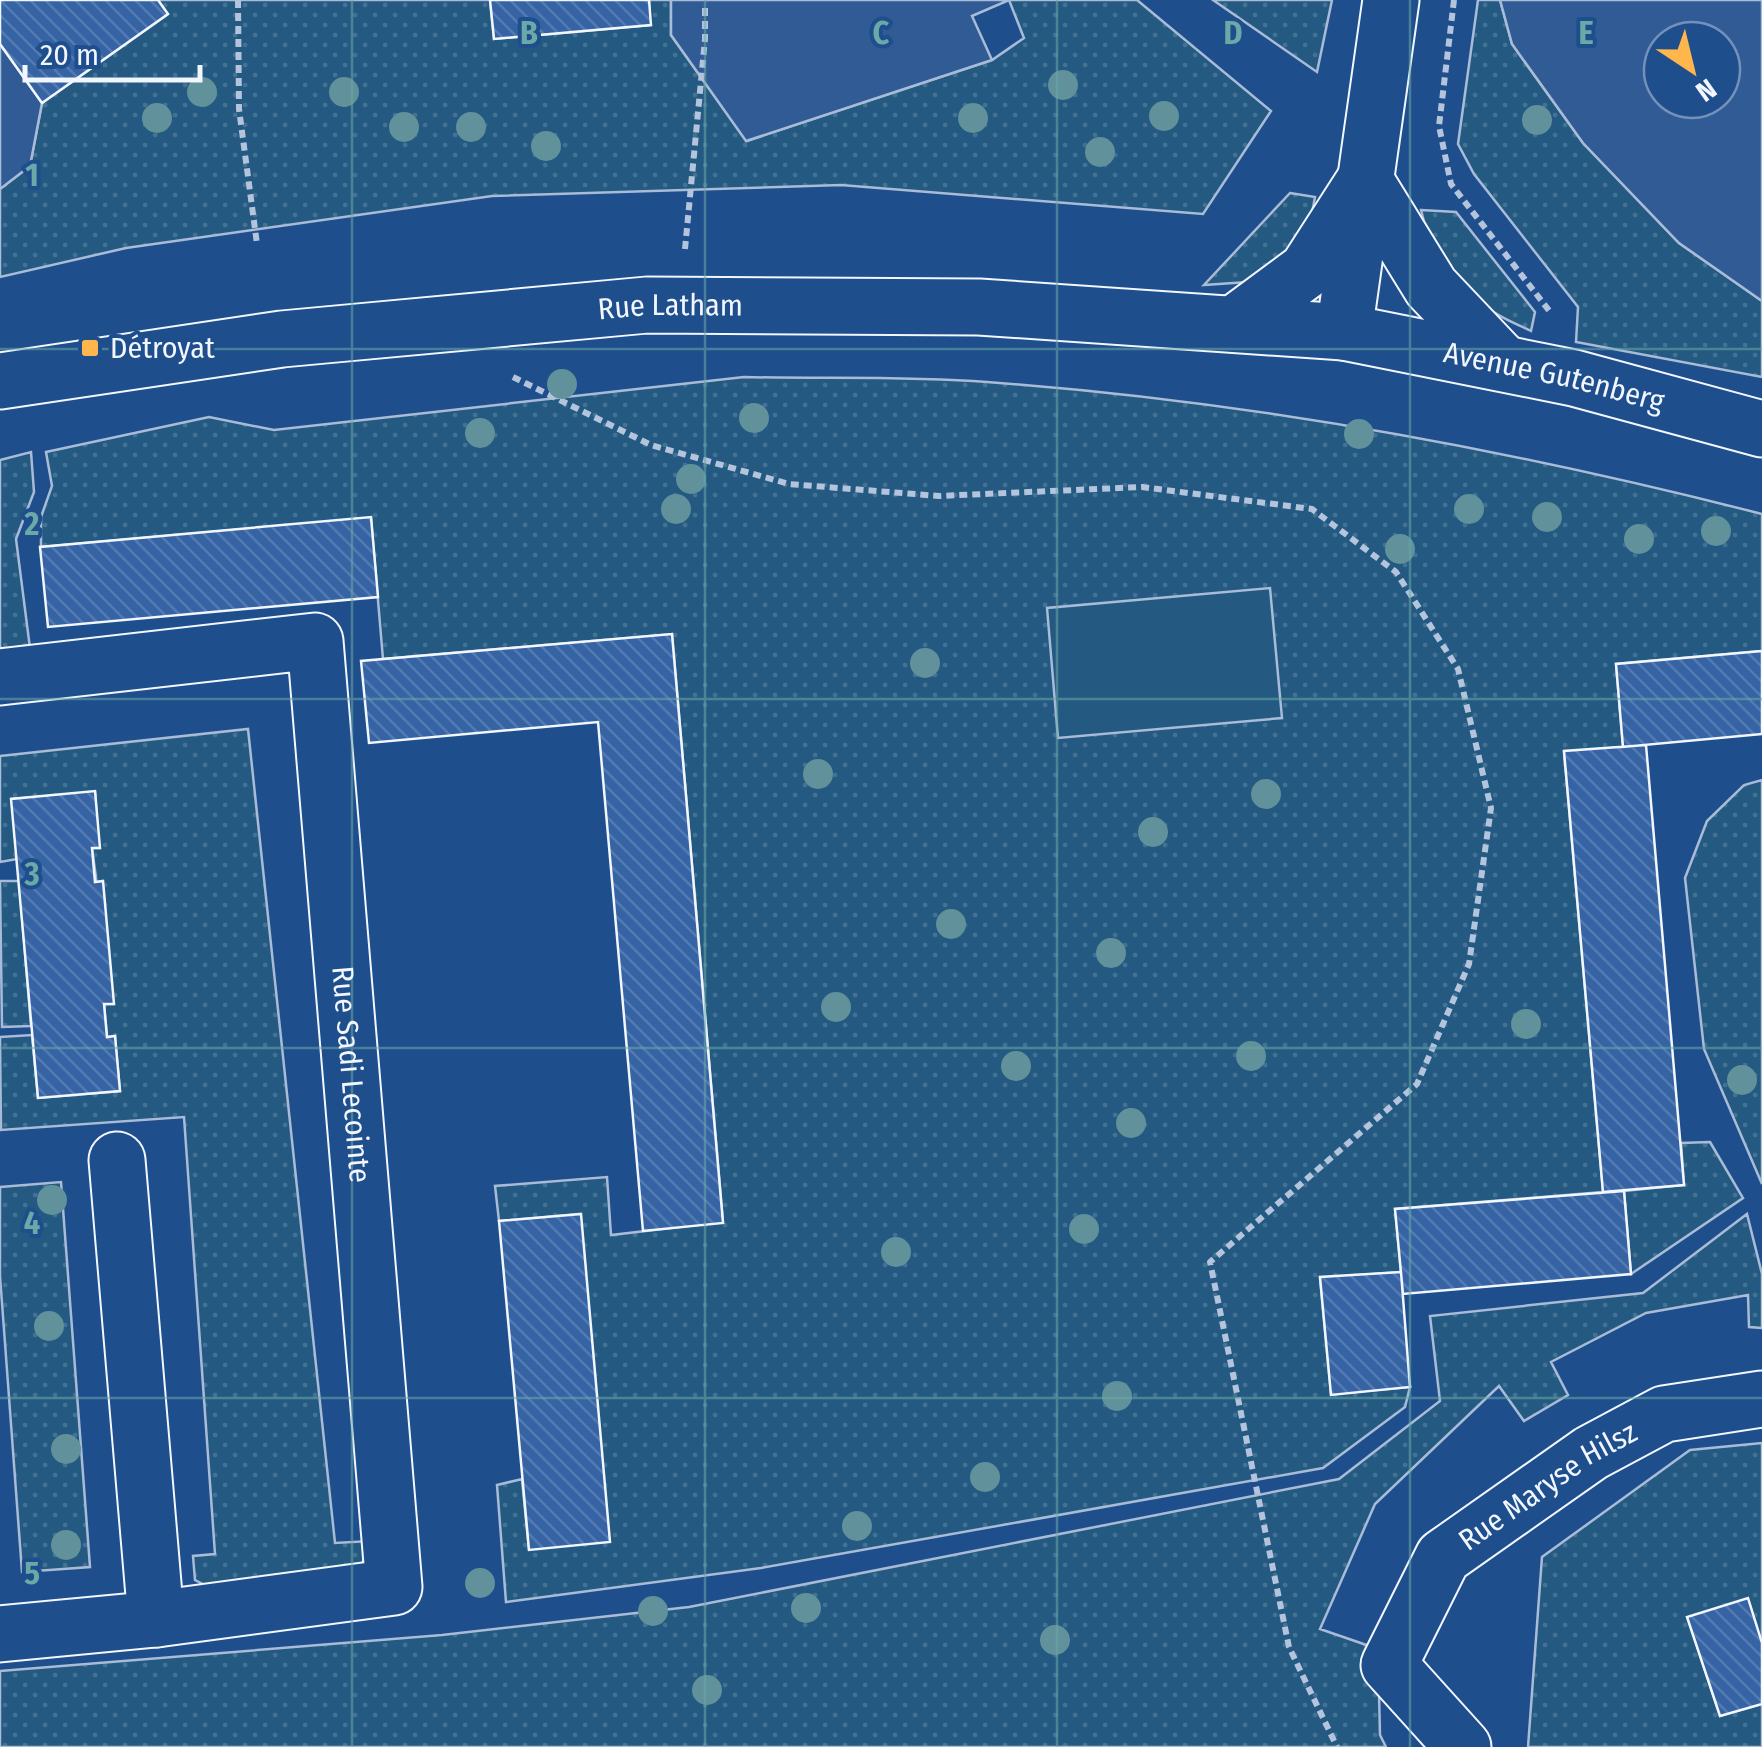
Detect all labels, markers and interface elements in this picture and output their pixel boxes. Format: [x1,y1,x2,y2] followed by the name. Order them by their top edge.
[520,14,538,52] text: B
[873,14,890,52] text: C
[1223,14,1243,52] text: D
[1578,14,1594,52] text: E
[25,20,200,82] scale bar
[1642,20,1742,120] north arrow
[40,37,99,73] text: 20 m
[1690,72,1722,108] text: N
[25,156,39,194] text: 1
[596,287,743,327] street label: Rue Latham
[110,330,215,366] place label: Détroyat
[1441,334,1669,420] street label: Avenue Gutenberg
[79,337,101,359] marker: Détroyat
[24,505,40,543] text: 2
[23,855,40,893] text: 3
[324,965,378,1184] street label: Rue Sadi Lecointe
[24,1204,40,1242] text: 4
[1452,1414,1643,1558] street label: Rue Maryse Hilsz
[24,1554,40,1592] text: 5

